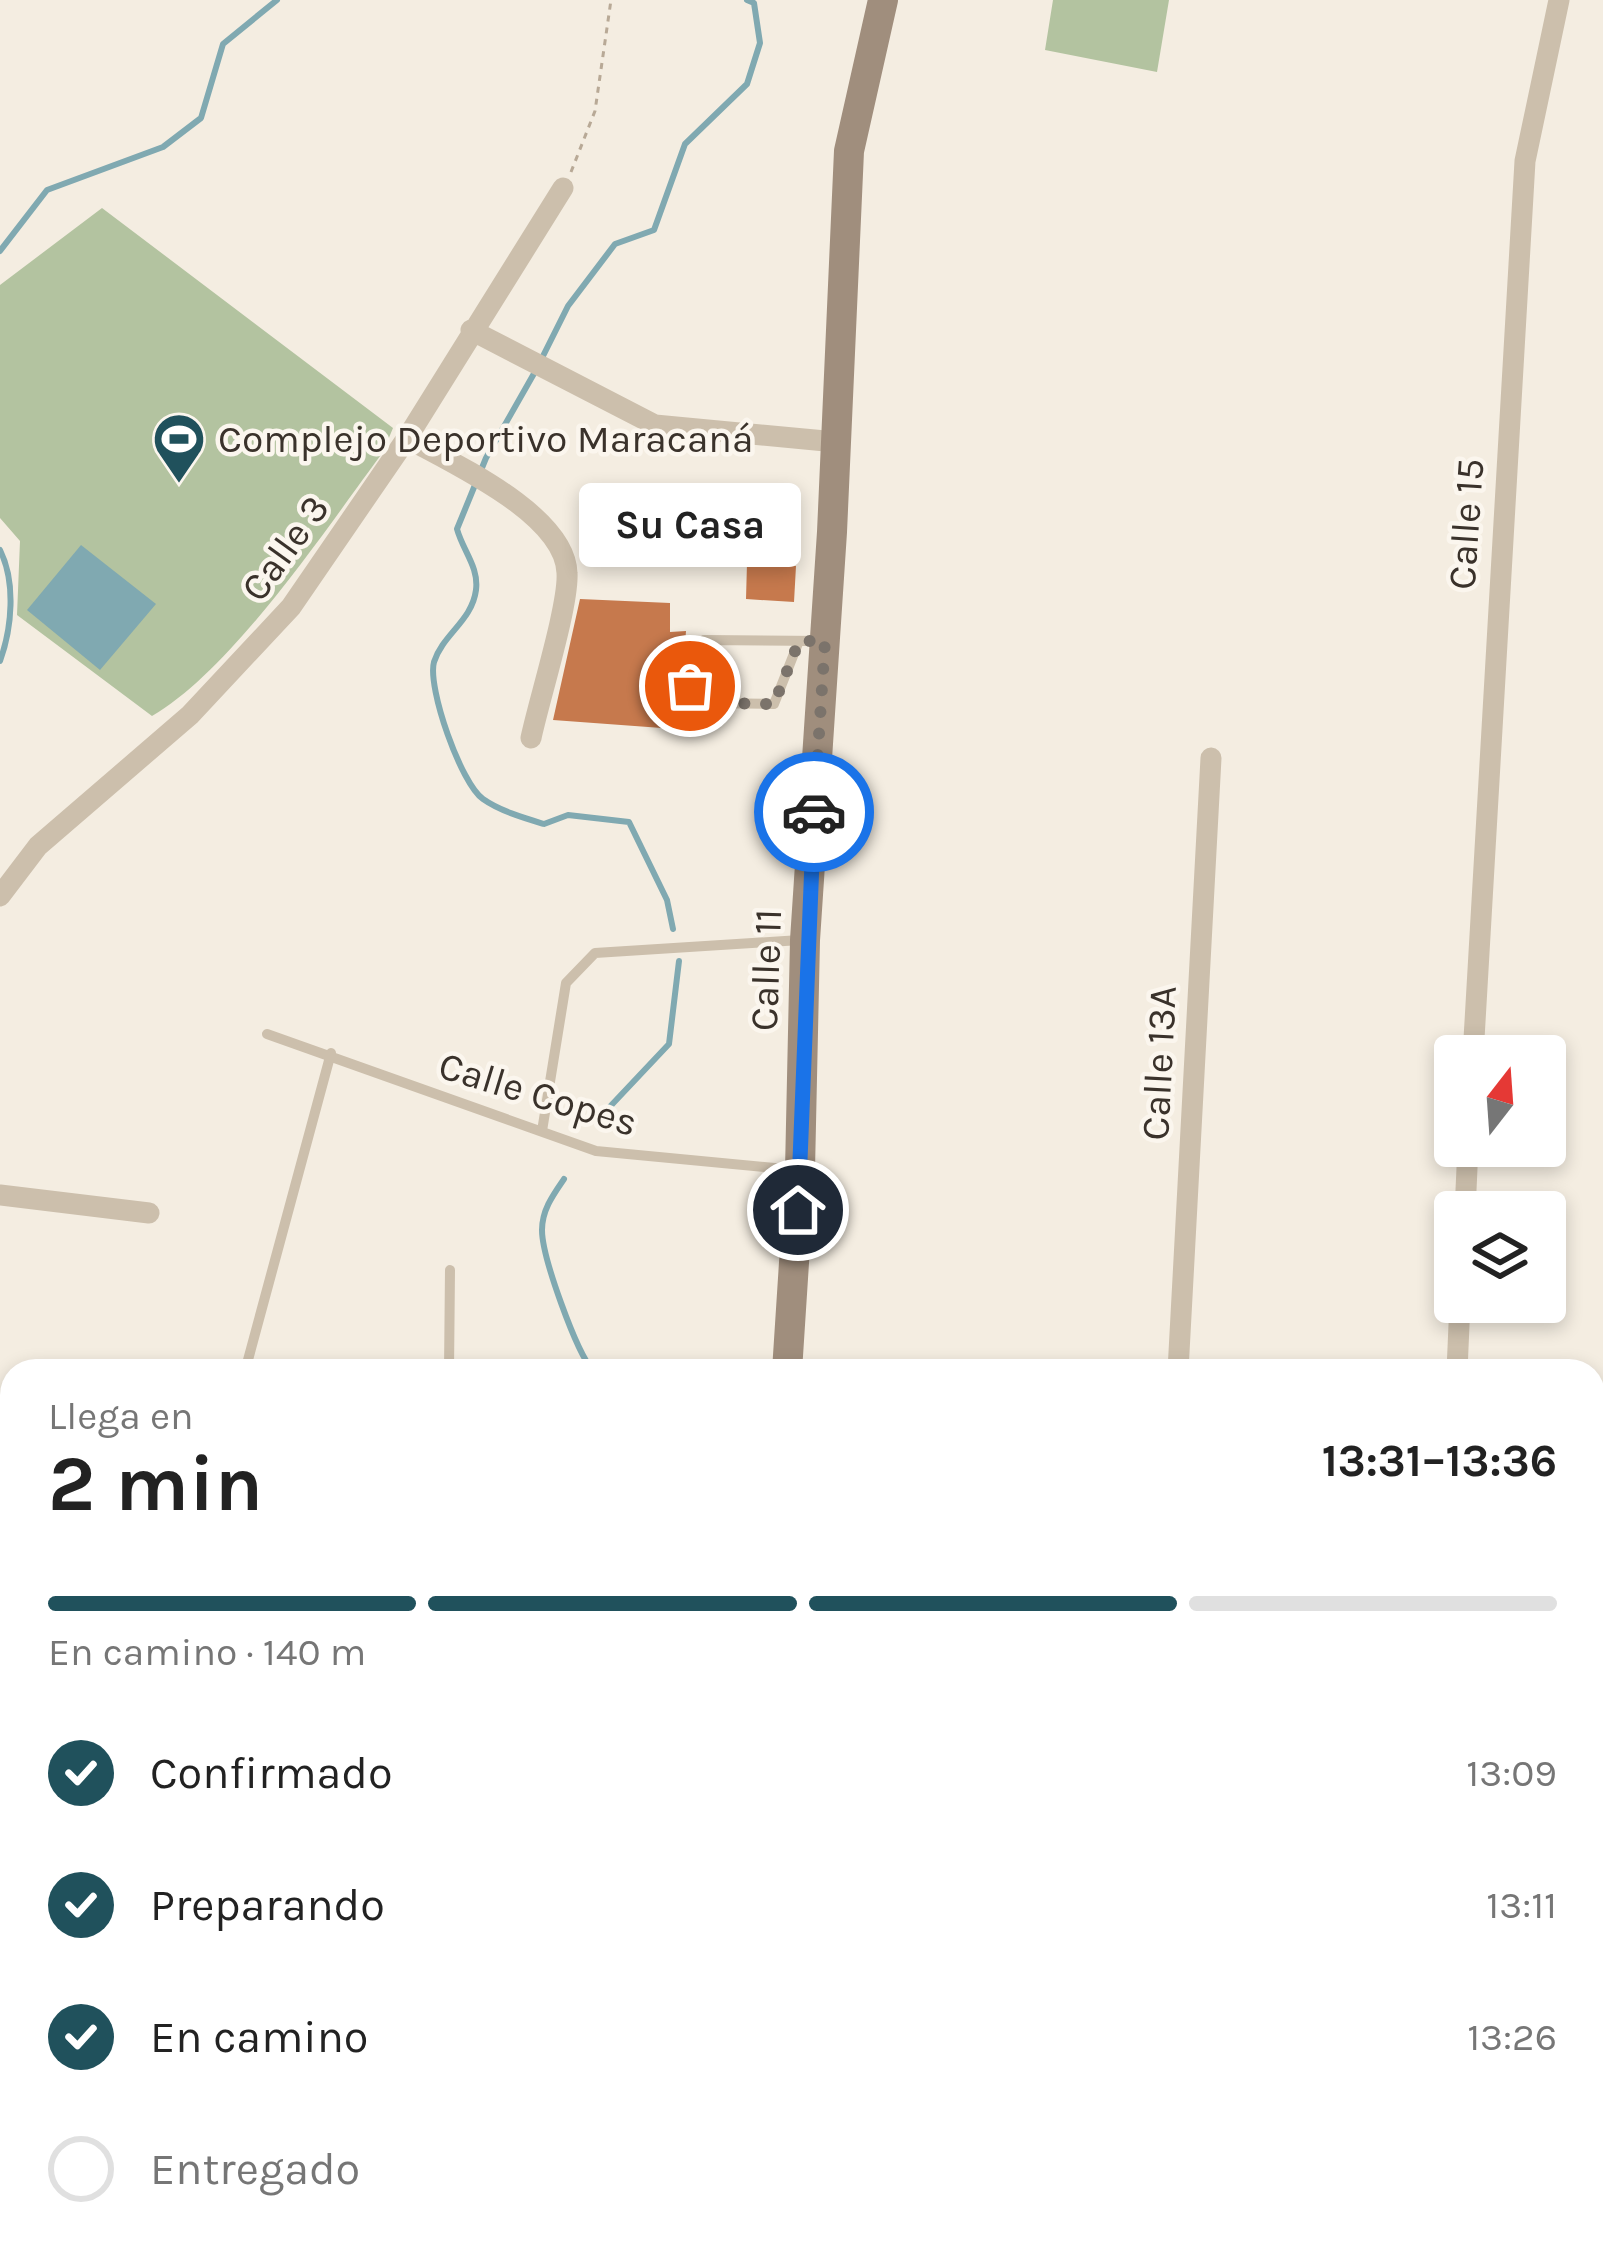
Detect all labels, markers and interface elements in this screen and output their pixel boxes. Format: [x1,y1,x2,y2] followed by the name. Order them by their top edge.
[151,411,207,485] sports icon: Complejo Deportivo Maracaná
[218,416,753,462] place label: Complejo Deportivo Maracaná
[1438,457,1494,591] street label: Calle 15
[579,482,801,566] callout: Su Casa
[231,486,339,610] street label: Calle 3
[615,502,765,548] text: Su Casa
[639,635,741,737] pin
[657,653,723,719] icon: bag
[754,752,874,872] courier
[781,779,847,845] icon: car
[741,908,791,1032] street label: Calle 11
[1132,984,1186,1142] street label: Calle 13A
[1434,1035,1566,1167] north arrow
[1434,1035,1566,1323] map controls
[433,1042,643,1146] street label: Calle Copes
[747,1159,849,1261] pin
[765,1177,831,1243] icon: home
[1434,1191,1566,1323] button: layers
[48,1393,194,1439] text: Llega en
[1322,1435,1557,1487] text: 13:31–13:36
[48,1438,263,1530] text: 2 min
[48,1629,366,1675] text: En camino · 140 m
[48,1740,114,1806] icon: check
[150,1747,393,1799] text: Confirmado
[1466,1750,1557,1796] text: 13:09
[48,1872,114,1938] icon: check
[150,1879,385,1931] text: Preparando
[1486,1882,1557,1928] text: 13:11
[48,2004,114,2070] icon: check
[150,2011,368,2063] text: En camino
[1467,2014,1557,2060] text: 13:26
[150,2143,360,2195] text: Entregado

